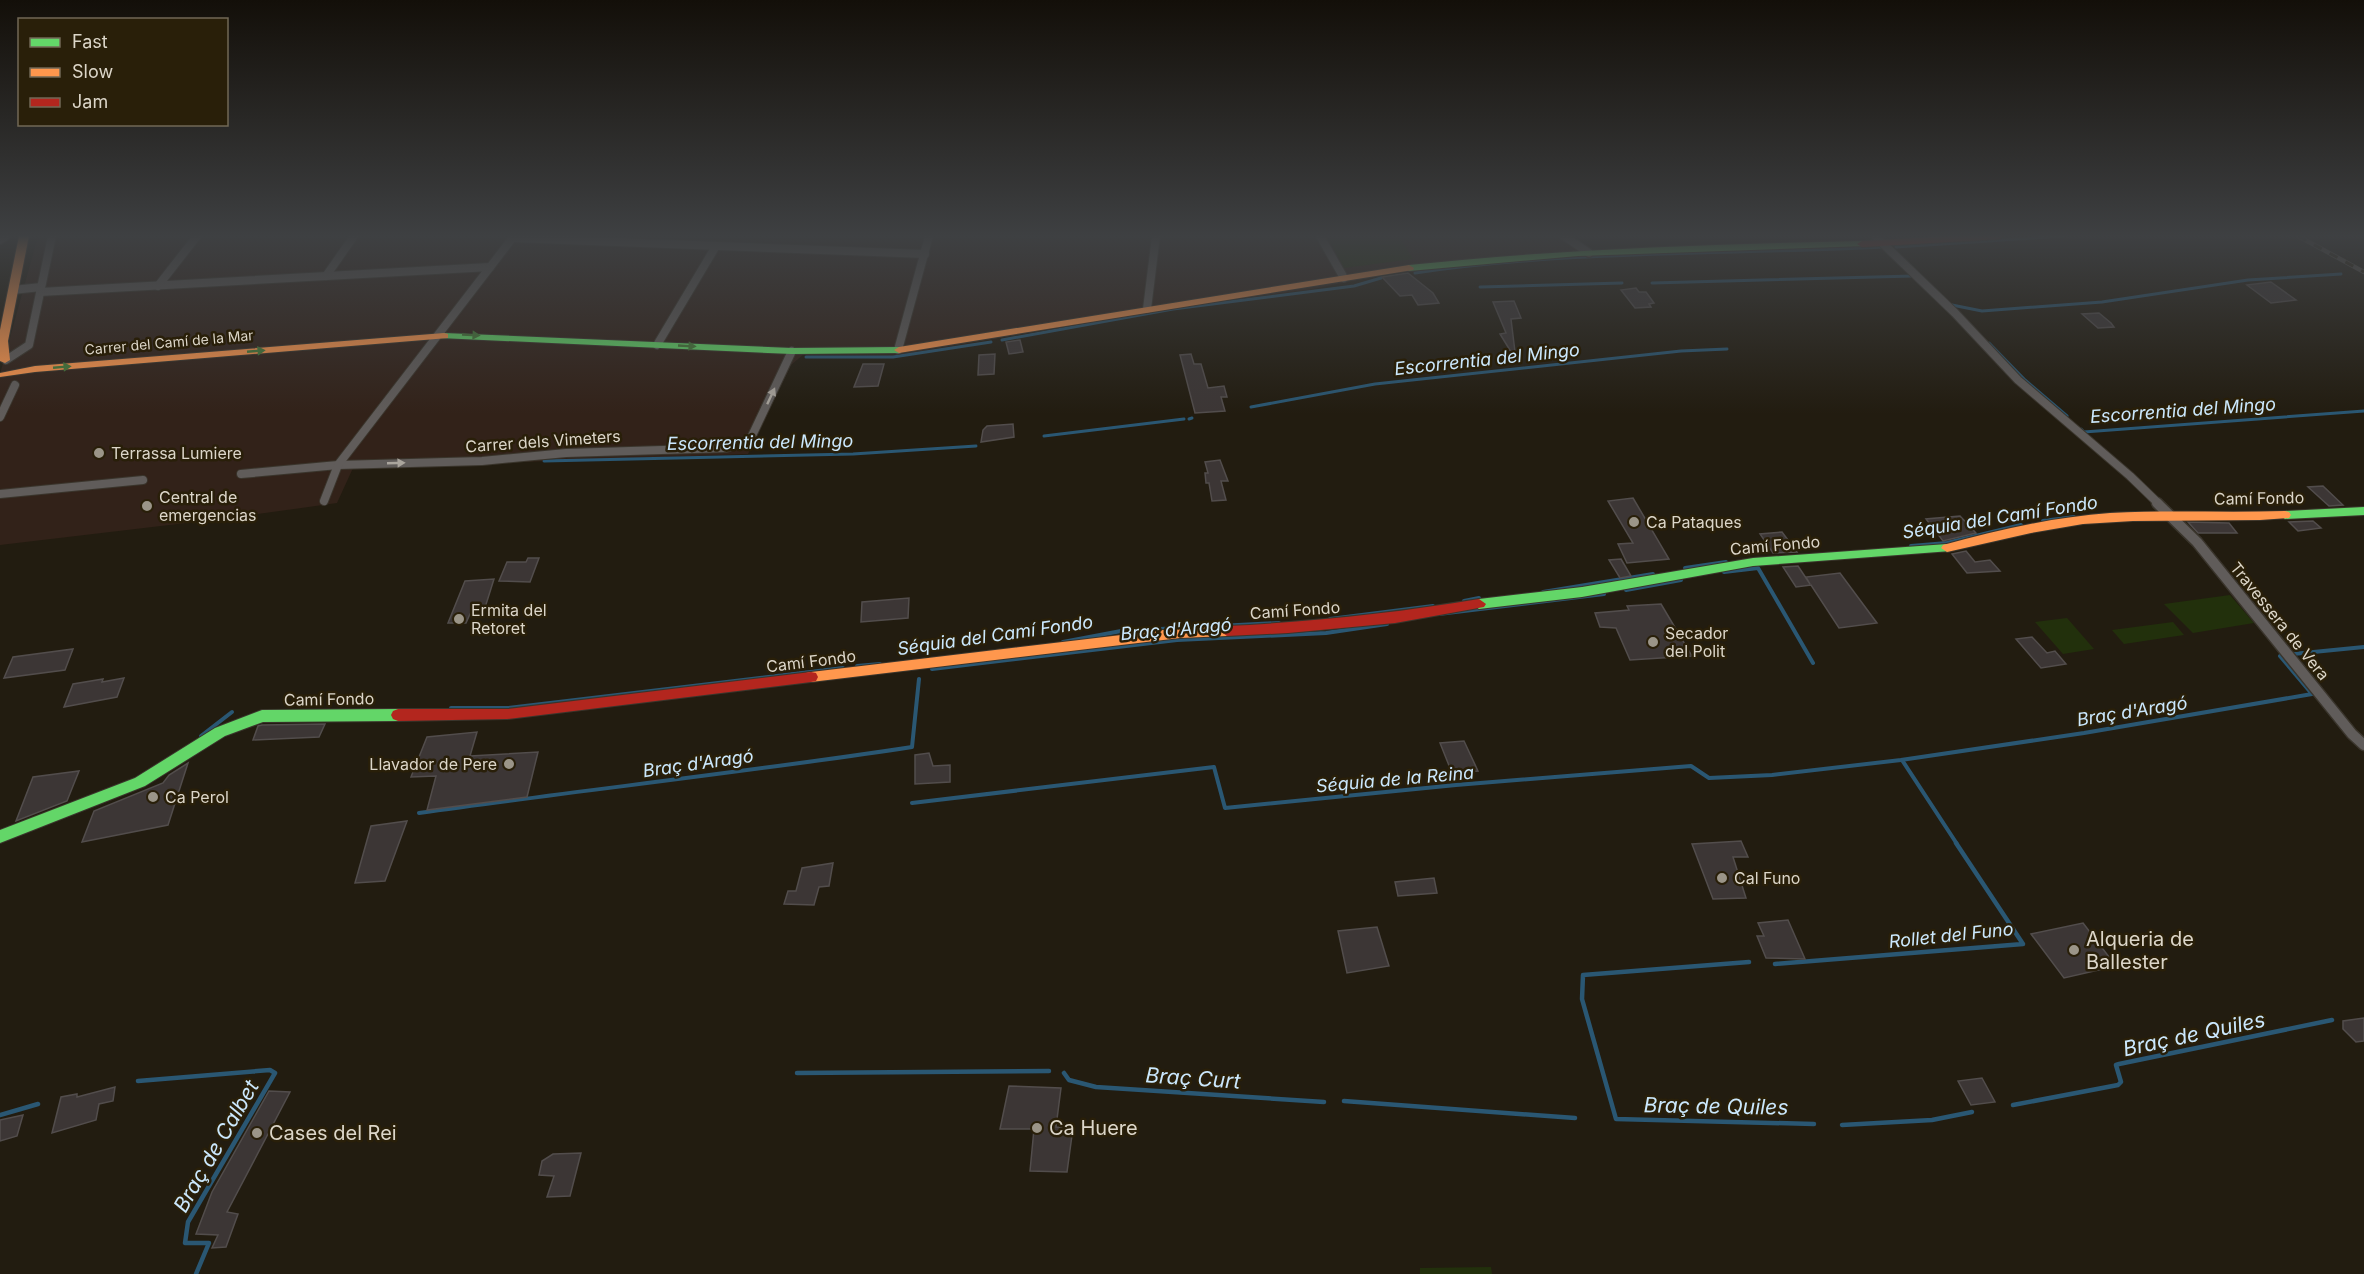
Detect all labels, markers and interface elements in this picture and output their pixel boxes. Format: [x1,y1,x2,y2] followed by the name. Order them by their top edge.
[18,18,228,126] legend
[72,31,108,52] text: Fast
[72,61,113,82] text: Slow
[72,91,108,112] text: Jam
[84,326,254,358] street label: Carrer del Camí de la Mar
[462,331,481,340] one-way arrow
[1393,339,1581,379] water label: Escorrentia del Mingo
[678,342,697,351] one-way arrow
[247,346,266,356] one-way arrow
[52,362,71,372] one-way arrow
[766,387,775,404] one-way arrow
[2089,393,2277,427] water label: Escorrentia del Mingo
[465,426,621,456] street label: Carrer dels Vimeters
[667,430,853,454] water label: Escorrentia del Mingo
[111,443,242,463] place label: Terrassa Lumiere
[92,446,106,460] marker: Terrassa Lumiere
[387,459,406,468] one-way arrow
[159,487,256,525] place label: Central de emergencias
[2214,487,2304,509] street label: Camí Fondo
[1901,491,2099,543] water label: Séquia del Camí Fondo
[140,499,154,513] marker: Central de emergencias
[1646,512,1742,532] place label: Ca Pataques
[1627,515,1641,529] marker: Ca Pataques
[1729,531,1821,559] street label: Camí Fondo
[2226,558,2334,684] street label: Travessera de Vera
[1249,597,1341,623] street label: Camí Fondo
[471,600,547,638] place label: Ermita del Retoret
[896,611,1094,659] water label: Séquia del Camí Fondo
[452,612,466,626] marker: Ermita del Retoret
[1120,614,1232,644] water label: Braç d'Aragó
[1665,623,1728,661] place label: Secador del Polit
[1646,635,1660,649] marker: Secador del Polit
[765,646,857,676] street label: Camí Fondo
[284,688,374,710] street label: Camí Fondo
[2075,692,2189,730] water label: Braç d'Aragó
[641,745,755,781] water label: Braç d'Aragó
[369,754,497,774] place label: Llavador de Pere
[502,757,516,771] marker: Llavador de Pere
[1315,762,1475,796] water label: Séquia de la Reina
[165,787,229,807] place label: Ca Perol
[146,790,160,804] marker: Ca Perol
[1734,868,1800,888] place label: Cal Funo
[1715,871,1729,885] marker: Cal Funo
[1888,918,2014,952] water label: Rollet del Funo
[2086,927,2194,974] place label: Alqueria de Ballester
[2067,943,2081,957] marker: Alqueria de Ballester
[2121,1007,2267,1061] water label: Braç de Quiles
[1145,1062,1242,1094] water label: Braç Curt
[168,1075,264,1216] water label: Braç de Calbet
[1643,1092,1789,1120] water label: Braç de Quiles
[1049,1116,1138,1140] place label: Ca Huere
[269,1121,397,1145] place label: Cases del Rei
[1030,1121,1044,1135] marker: Ca Huere
[250,1126,264,1140] marker: Cases del Rei

